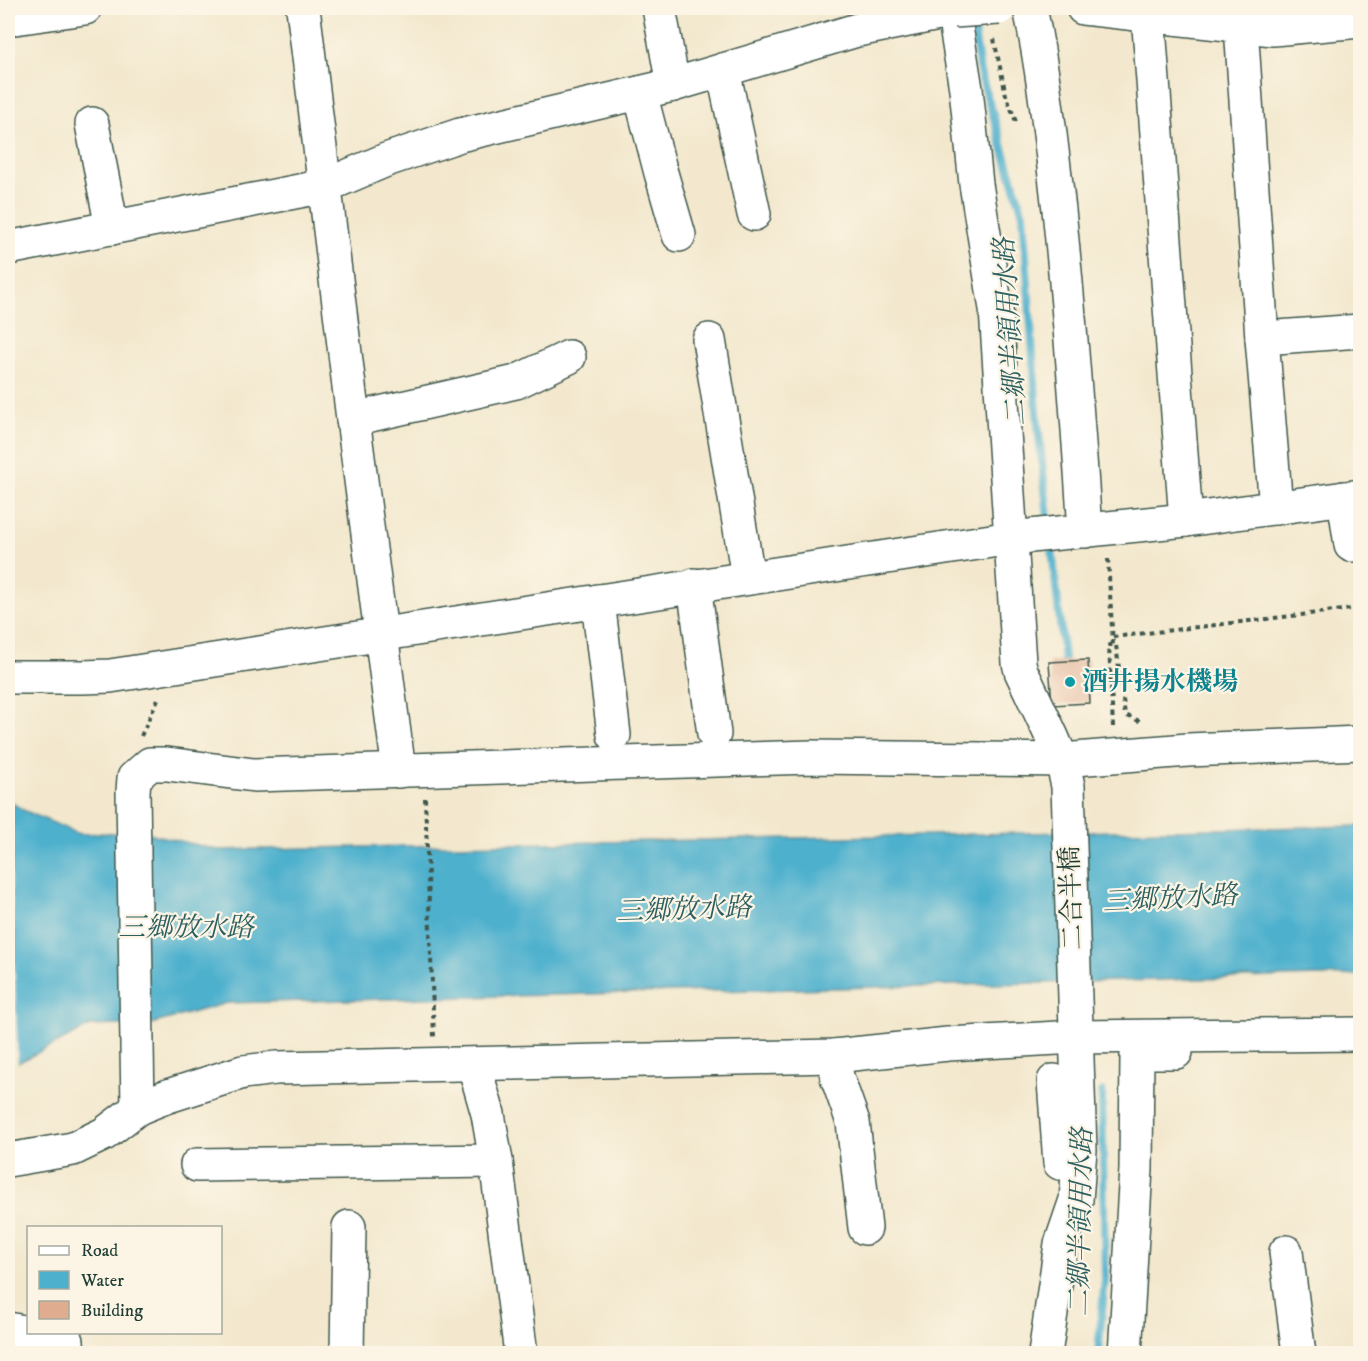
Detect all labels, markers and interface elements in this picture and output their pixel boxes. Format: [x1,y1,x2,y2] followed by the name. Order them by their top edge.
[987,235,1035,427] water label: 二郷半領用水路
[1082,666,1238,699] place label: 酒井揚水機場
[1063,675,1077,689] marker: 酒井揚水機場
[1054,845,1090,951] street label: 二合半橋
[1102,878,1240,920] water label: 三郷放水路
[616,891,754,929] water label: 三郷放水路
[119,911,255,945] water label: 三郷放水路
[1062,1125,1100,1317] water label: 二郷半領用水路
[27,1226,222,1334] legend
[81,1240,118,1262] text: Road
[80,1270,124,1292] text: Water
[81,1300,143,1322] text: Building

